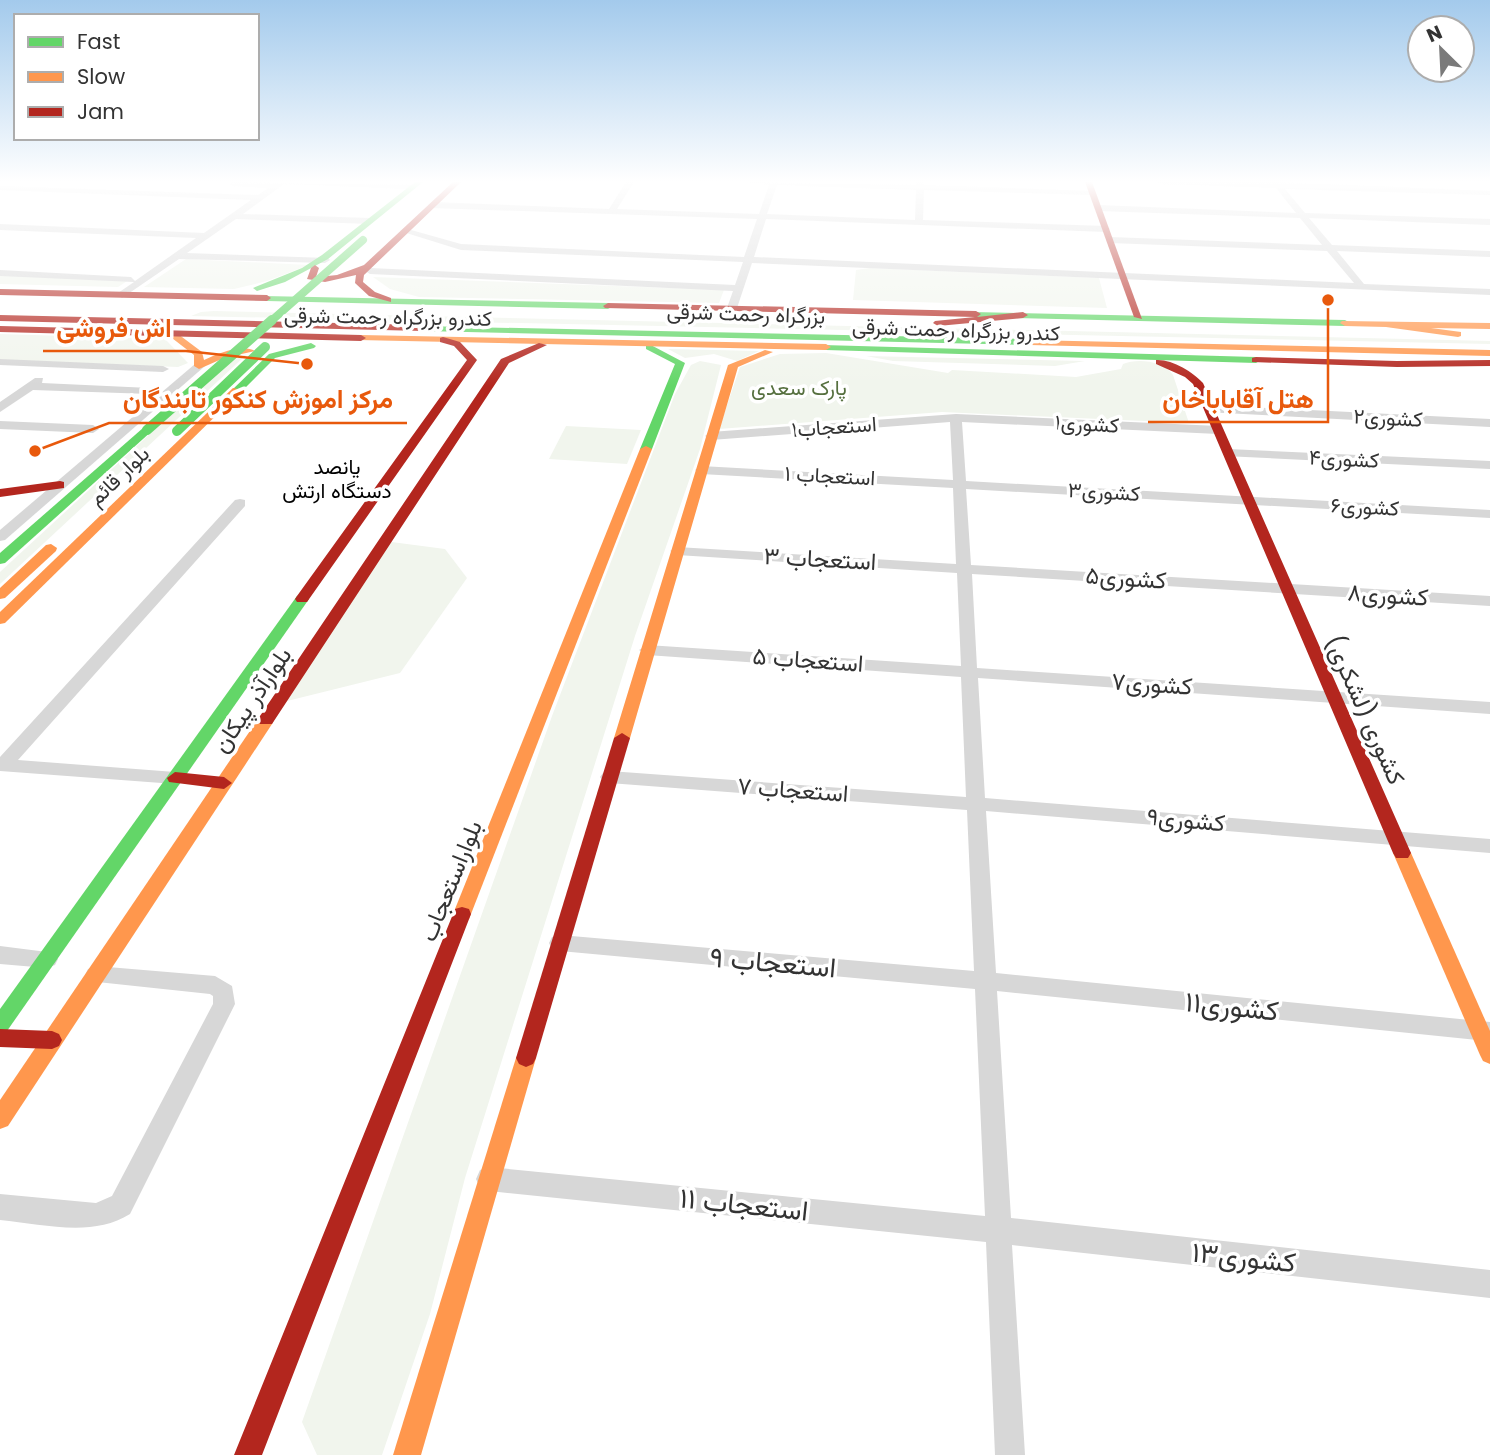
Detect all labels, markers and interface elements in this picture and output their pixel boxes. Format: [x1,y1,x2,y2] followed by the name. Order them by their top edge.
[14,14,259,140] legend
[1406,14,1476,84] north arrow
[1422,19,1446,49] text: N
[77,27,120,56] text: Fast
[77,62,125,91] text: Slow
[77,97,124,126] text: Jam
[666,296,826,331] street label: بزرگراه رحمت شرقی
[284,300,492,333] street label: کندرو بزرگراه رحمت شرقی
[43,304,186,351] callout: اش فروشی
[56,310,172,346] text: اش فروشی
[852,311,1061,348] street label: کندرو بزرگراه رحمت شرقی
[751,373,847,402] park label: پارک سعدی
[1148,375,1328,422] callout: هتل آقاباباخان
[109,376,407,423] callout: مرکز اموزش کنکور تابندگان
[123,381,393,417] text: مرکز اموزش کنکور تابندگان
[1162,381,1314,417] text: هتل آقاباباخان
[1353,401,1423,434] street label: کشوری۲
[1054,407,1120,440] street label: ۱کشوری
[790,409,877,444] street label: استعجاب۱
[82,439,156,512] street label: بلوار قائم
[1308,442,1380,475] street label: کشوری۴
[282,452,392,505] district label: پانصد دستگاه ارتش
[784,459,876,492] street label: استعجاب ۱
[1067,475,1141,508] street label: ۳کشوری
[1330,490,1400,523] street label: کشوری۶
[763,539,877,578] street label: استعجاب ۳
[1085,558,1168,597] street label: ۵کشوری
[1347,575,1430,614] street label: ۸کشوری
[1318,630,1413,790] street label: کشوری (لشکری)
[752,639,865,680] street label: استعجاب ۵
[204,640,299,759] street label: بلوارآذر پیکان
[1111,664,1194,703] street label: ۷کشوری
[737,769,850,810] street label: استعجاب ۷
[1146,800,1226,839] street label: ۹کشوری
[411,815,490,946] street label: بلواراستعجاب
[708,938,838,987] street label: استعجاب ۹
[1183,982,1281,1031] street label: ۱۱کشوری
[678,1178,810,1231] street label: استعجاب ۱۱
[1190,1233,1298,1282] street label: ۱۳کشوری

